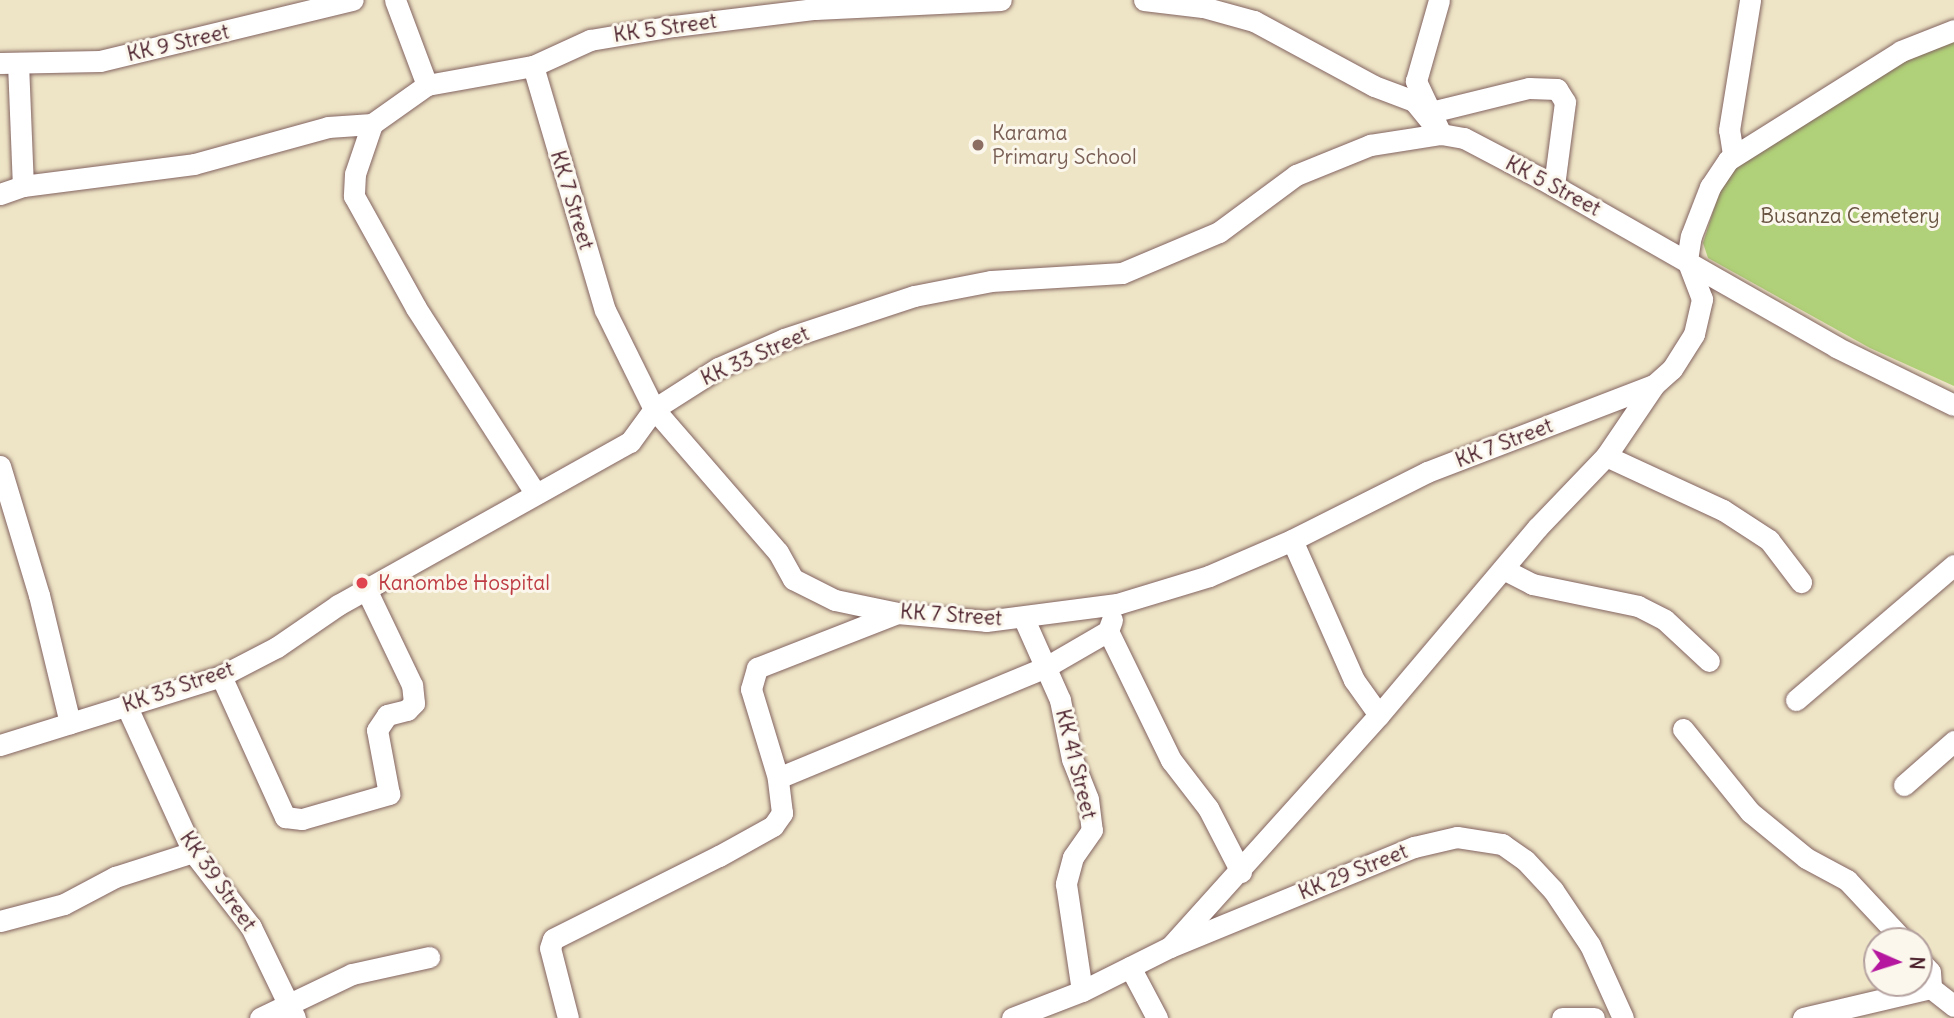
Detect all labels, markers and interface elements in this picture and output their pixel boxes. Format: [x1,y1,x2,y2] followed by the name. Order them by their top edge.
[612,8,718,48] street label: KK 5 Street
[124,19,232,67] street label: KK 9 Street
[992,120,1137,170] place label: Karama Primary School
[970,137,986,153] marker: Karama Primary School
[545,147,599,253] street label: KK 7 Street
[1501,150,1605,222] street label: KK 5 Street
[1760,203,1940,229] park label: Busanza Cemetery
[697,321,813,391] street label: KK 33 Street
[1452,413,1556,473] street label: KK 7 Street
[378,570,550,596] place label: Kanombe Hospital
[352,573,372,593] marker: Kanombe Hospital
[899,599,1003,631] street label: KK 7 Street
[119,656,237,718] street label: KK 33 Street
[1050,706,1102,822] street label: KK 41 Street
[174,826,262,936] street label: KK 39 Street
[1295,839,1411,905] street label: KK 29 Street
[1863,927,1933,997] north arrow
[1905,956,1929,970] text: N

